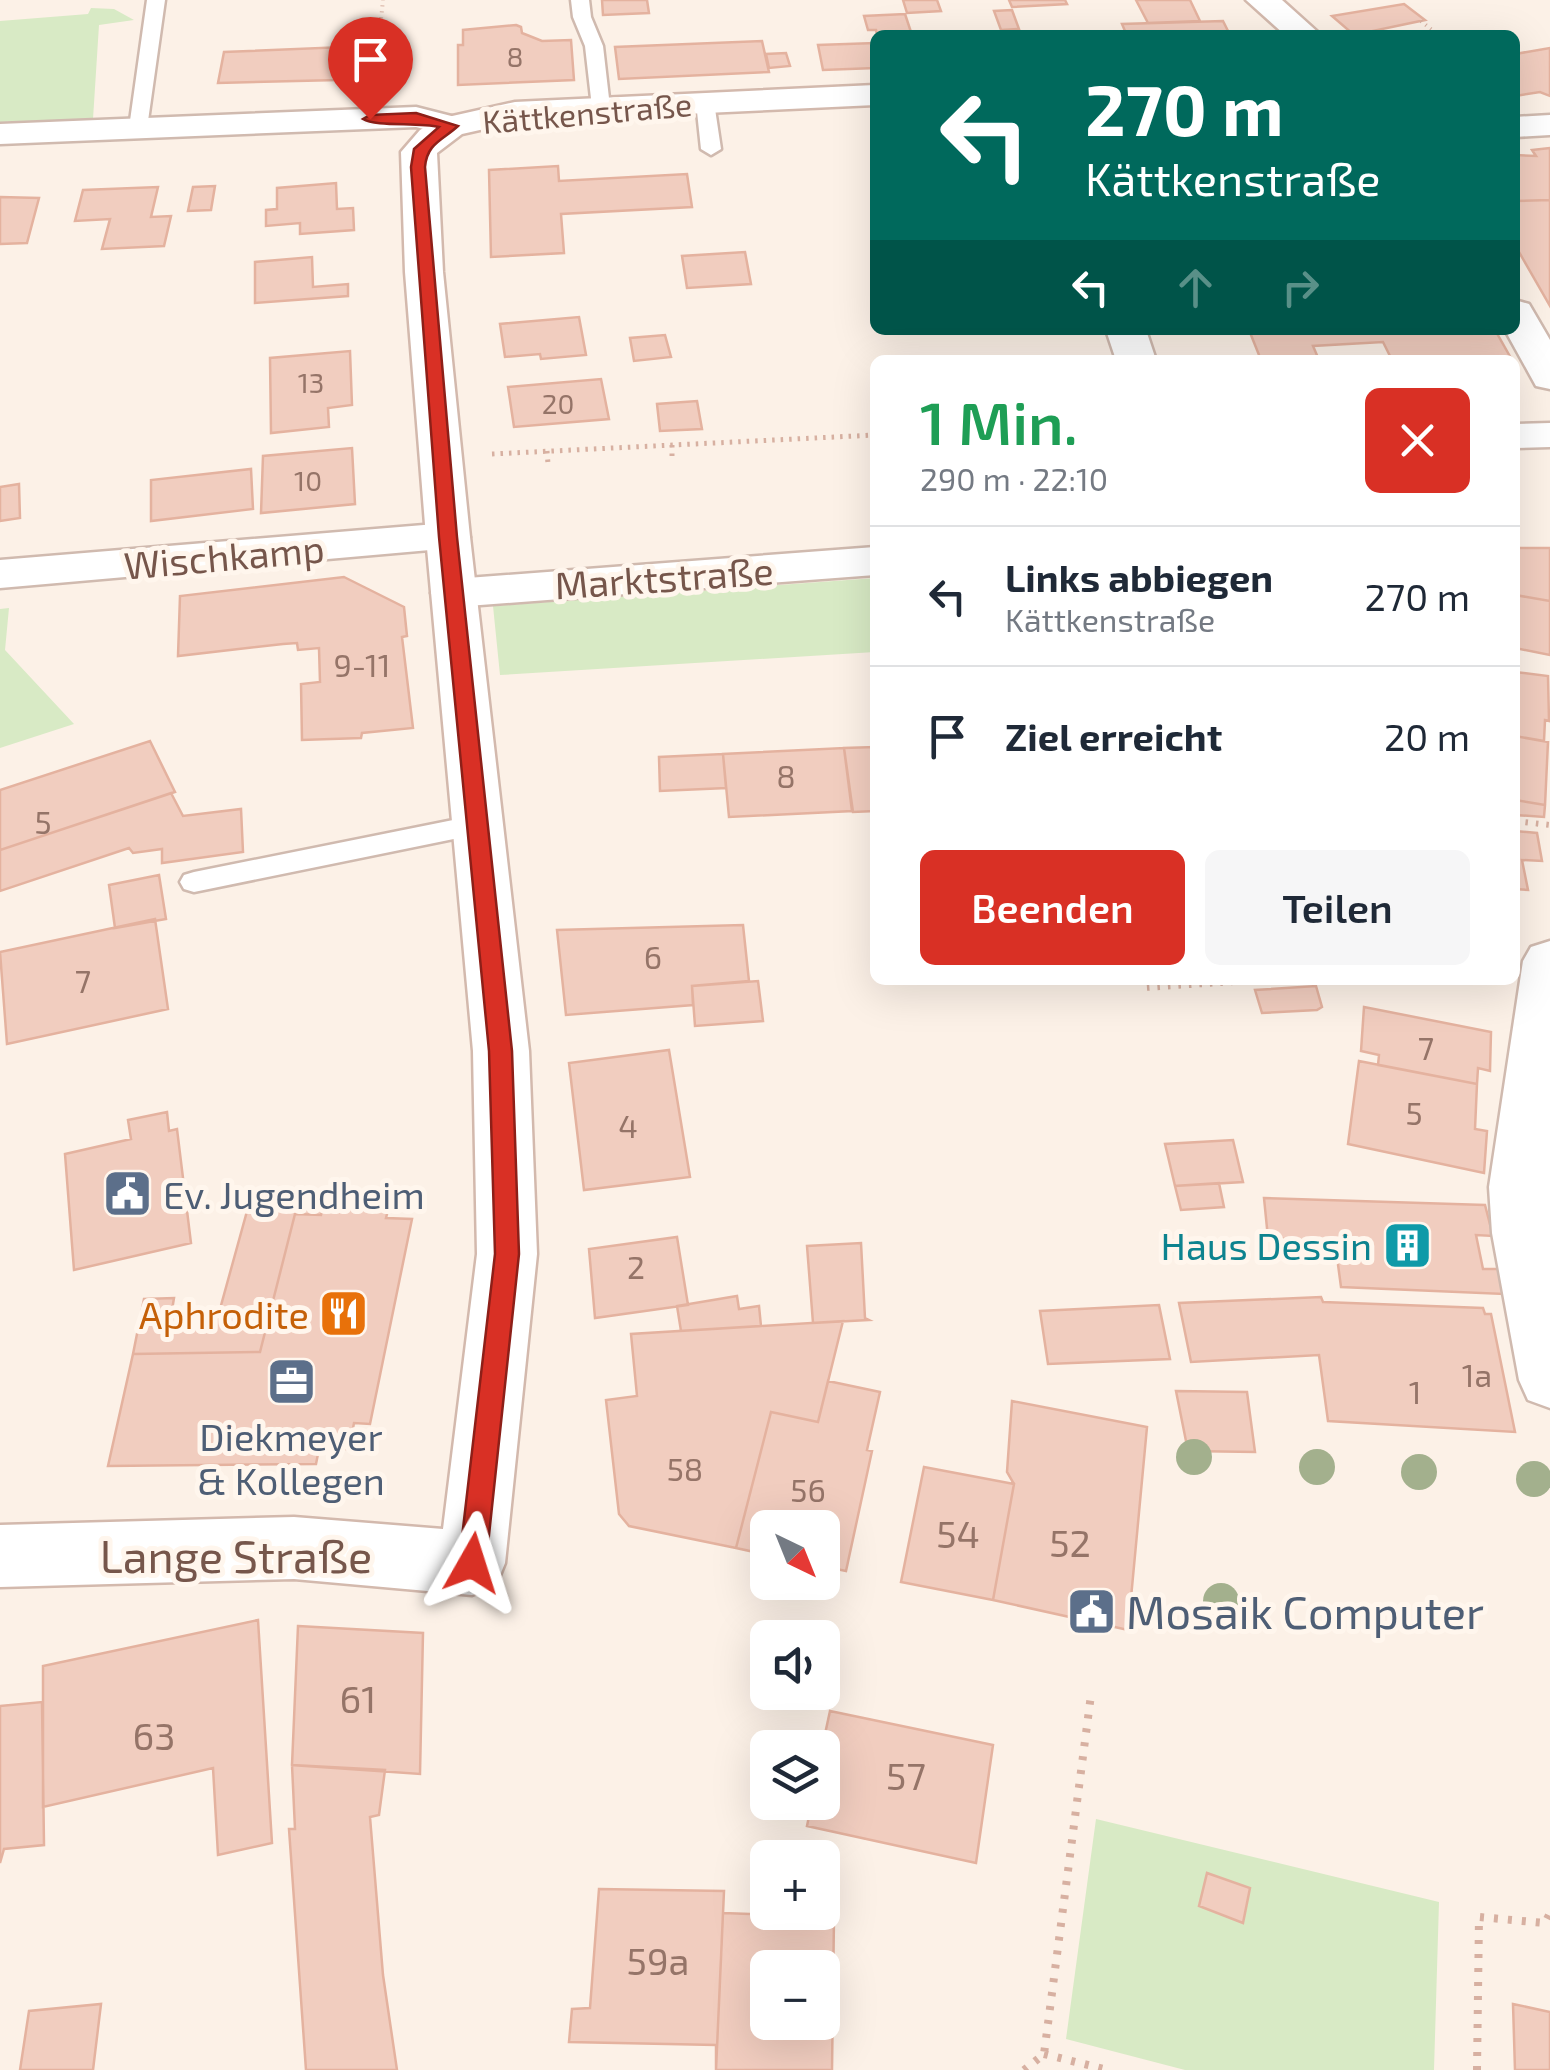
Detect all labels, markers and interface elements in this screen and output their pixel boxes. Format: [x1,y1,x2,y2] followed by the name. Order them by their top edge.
[328,17,413,120] pin
[343,32,398,87] icon: arrive
[507,39,524,73] house number: 8
[1085,66,1284,150] text: 270 m
[920,70,1050,200] icon: left
[481,84,693,140] street label: Kättkenstraße
[1085,151,1380,205] text: Kättkenstraße
[1063,260,1118,315] icon: left
[1168,260,1223,315] icon: ahead
[1273,260,1328,315] icon: right
[298,365,324,399] house number: 13
[920,385,1078,457] text: 1 Min.
[542,386,574,420] house number: 20
[1365,388,1470,493] button: close
[920,459,1108,497] text: 290 m · 22:10
[294,463,322,497] house number: 10
[122,524,326,588] street label: Wischkamp
[553,546,775,608] street label: Marktstraße
[1005,554,1273,600] text: Links abbiegen
[920,569,975,624] icon: left
[1365,573,1470,619] text: 270 m
[1005,600,1215,638] text: Kättkenstraße
[333,645,391,683] house number: 9-11
[920,709,975,764] icon: arrive
[1005,713,1222,759] text: Ziel erreicht
[1384,713,1470,759] text: 20 m
[776,756,796,794] house number: 8
[34,802,52,840] house number: 5
[920,850,1185,965] button: Beenden
[1205,850,1470,965] button: Teilen
[644,937,662,975] house number: 6
[75,961,91,999] house number: 7
[1418,1028,1434,1066] house number: 7
[1405,1093,1423,1131] house number: 5
[618,1106,638,1144] house number: 4
[102,1168,154,1220] public building icon: Ev. Jugendheim
[163,1171,425,1217] place label: Ev. Jugendheim
[1381,1219,1433,1271] building icon: Haus Dessin
[1161,1222,1372,1268] place label: Haus Dessin
[627,1247,645,1285] house number: 2
[318,1288,370,1340] restaurant icon: Aphrodite
[139,1291,309,1337] place label: Aphrodite
[1462,1355,1492,1393] house number: 1a
[265,1356,317,1408] office icon: Diekmeyer & Kollegen
[1409,1372,1421,1410] house number: 1
[197,1413,385,1503] place label: Diekmeyer & Kollegen
[667,1449,703,1487] house number: 58
[790,1470,826,1508] house number: 56
[750,1510,840,1600] north arrow
[750,1510,840,2040] map controls
[936,1510,980,1556] house number: 54
[420,1511,524,1615] position arrow
[1049,1519,1091,1565] house number: 52
[100,1528,372,1582] street label: Lange Straße
[1126,1584,1484,1638] place label: Mosaik Computer
[1065,1585,1117,1637] public building icon: Mosaik Computer
[750,1620,840,1710] button: sound
[340,1675,376,1721] house number: 61
[133,1712,175,1758] house number: 63
[750,1730,840,1820] button: layers
[886,1752,926,1798] house number: 57
[750,1840,840,1930] button: +
[627,1937,689,1983] house number: 59a
[750,1950,840,2040] button: −

